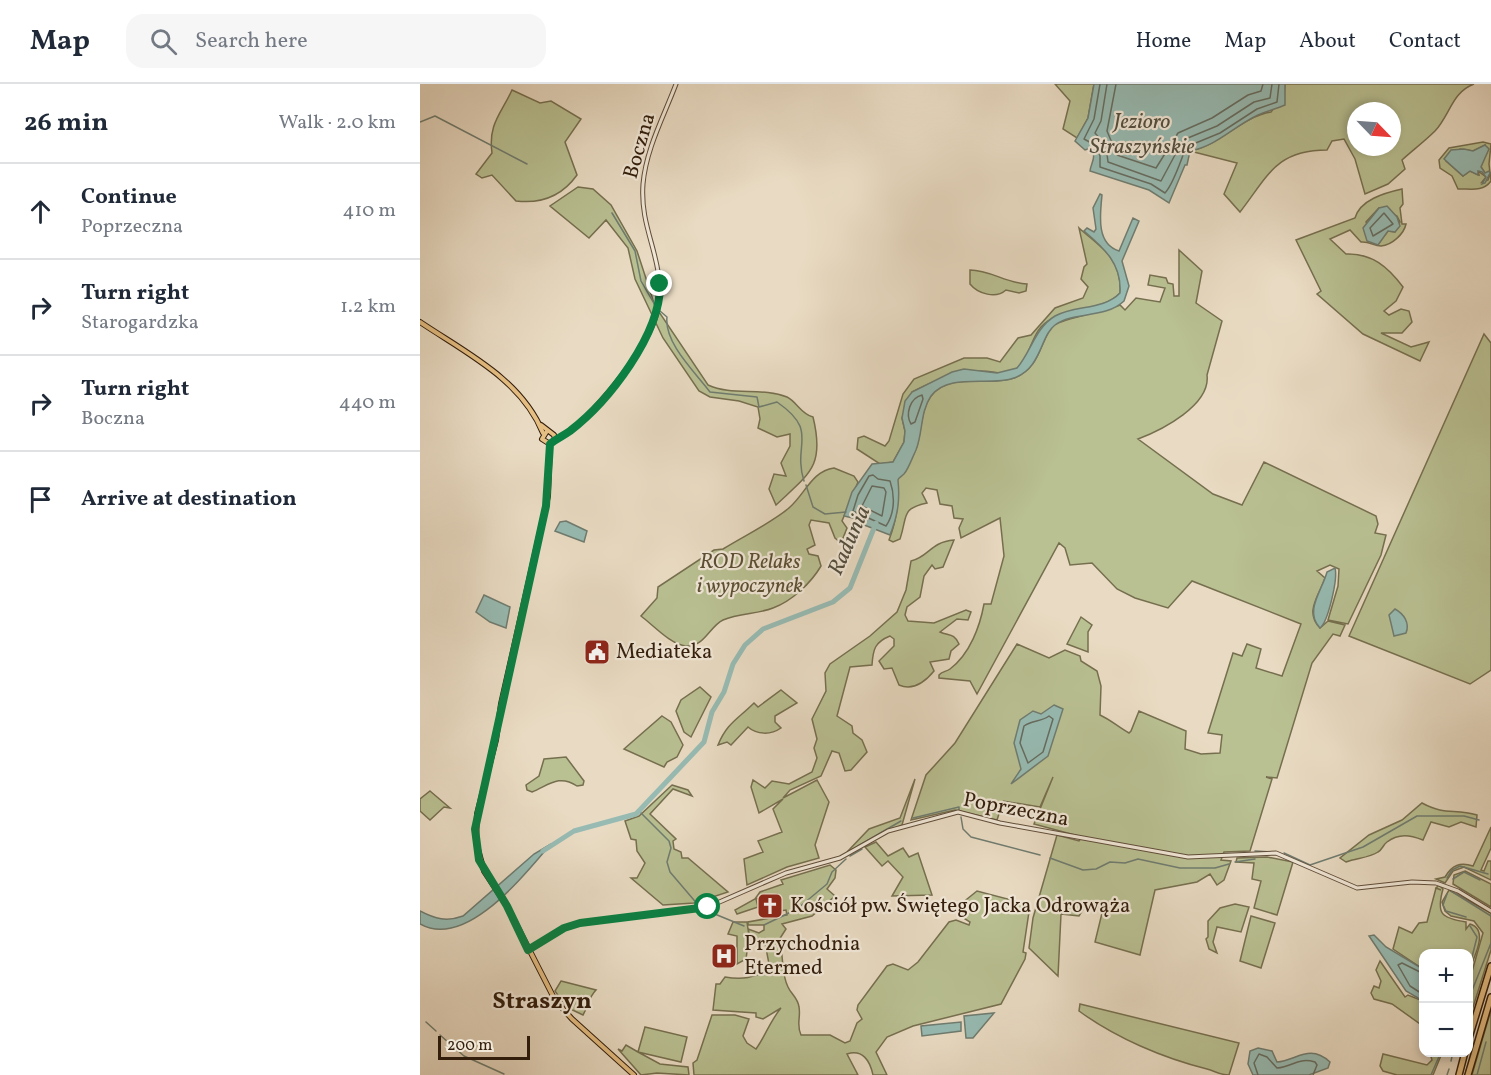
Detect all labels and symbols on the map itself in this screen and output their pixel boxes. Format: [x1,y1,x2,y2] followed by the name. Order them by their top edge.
[1347,102,1401,156] north arrow
[1089,107,1195,163] water label: Jezioro Straszyńskie
[617,110,663,182] street label: Boczna
[646,270,672,296] route end
[821,501,879,581] water label: Radunia
[697,548,803,601] park label: ROD Relaks i wypoczynek
[582,637,612,667] public building icon: Mediateka
[616,638,712,667] place label: Mediateka
[961,786,1071,834] street label: Poprzeczna
[755,891,785,921] church icon: Kościół pw. Świętego Jacka Odrowąża
[790,892,1130,921] place label: Kościół pw. Świętego Jacka Odrowąża
[694,893,720,919] route start
[744,930,860,983] place label: Przychodnia Etermed
[709,941,739,971] hospital icon: Przychodnia Etermed
[492,985,592,1019] district label: Straszyn
[438,1033,530,1060] scale bar

